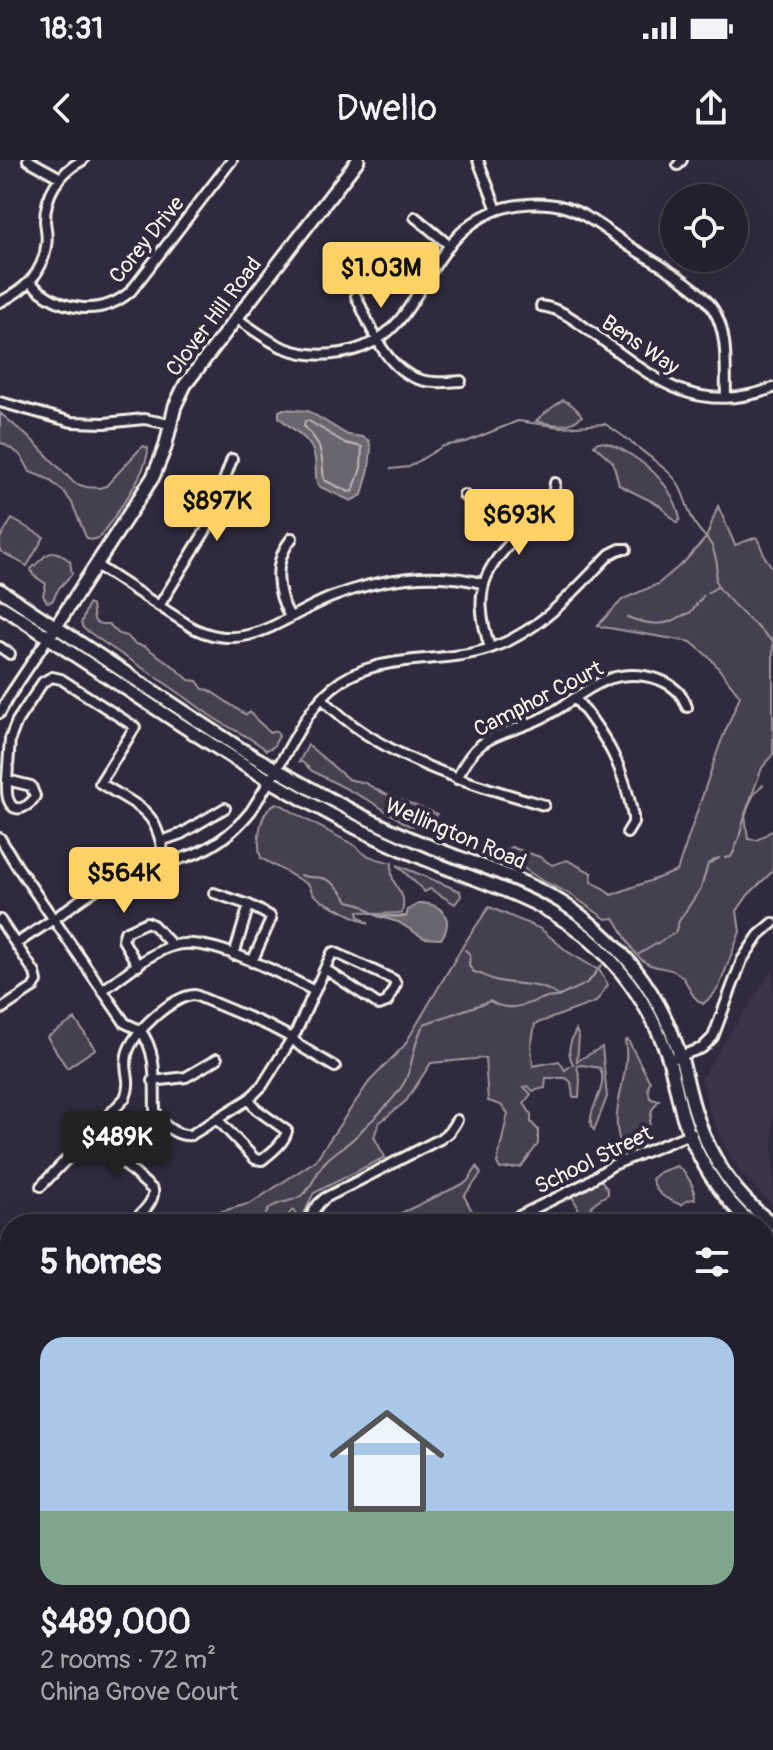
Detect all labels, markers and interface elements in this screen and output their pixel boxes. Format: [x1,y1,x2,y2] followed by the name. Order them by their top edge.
[40,10,103,47] text: 18:31
[40,86,84,130] icon: back
[336,86,437,131] text: Dwello
[689,86,733,130] icon: share
[660,184,748,272] map controls
[660,184,748,272] button: locate
[103,190,191,289] street label: Corey Drive
[316,242,446,310] pin: $1.03M
[160,251,268,382] street label: Clover Hill Road
[341,252,421,284] text: $1.03M
[596,309,685,381] street label: Bens Way
[161,475,273,543] pin: $897K
[182,485,252,517] text: $897K
[463,489,575,557] pin: $693K
[483,499,555,531] text: $693K
[469,654,608,744] street label: Camphor Court
[381,792,530,876] street label: Wellington Road
[68,847,180,915] pin: $564K
[87,857,161,889] text: $564K
[61,1111,173,1179] pin: $489K
[530,1119,657,1200] street label: School Street
[81,1121,153,1153] text: $489K
[690,1240,734,1284] icon: filters
[40,1241,161,1284] text: 5 homes
[315,1389,459,1533] icon: home
[40,1601,191,1644] text: $489,000
[40,1644,216,1676] text: 2 rooms · 72 m²
[40,1676,238,1708] text: China Grove Court

